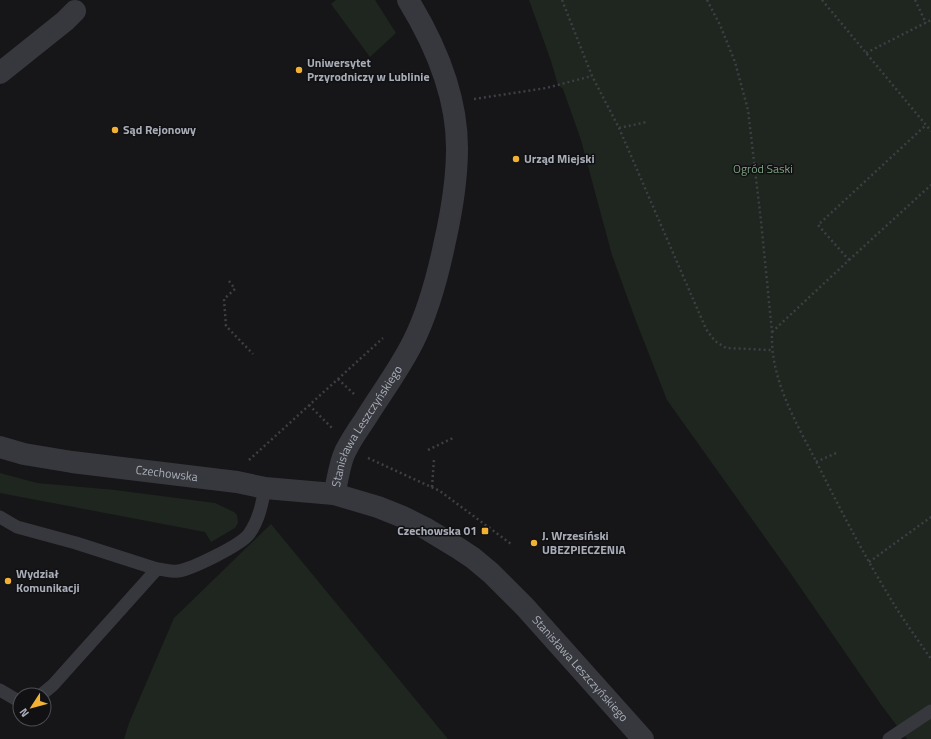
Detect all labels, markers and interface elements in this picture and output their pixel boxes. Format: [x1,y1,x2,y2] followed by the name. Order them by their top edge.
[307,53,430,86] place label: Uniwersytet Przyrodniczy w Lublinie
[294,65,304,75] marker: Uniwersytet Przyrodniczy w Lublinie
[123,120,196,139] place label: Sąd Rejonowy
[110,125,120,135] marker: Sąd Rejonowy
[524,149,595,168] place label: Urząd Miejski
[511,154,521,164] marker: Urząd Miejski
[733,159,793,178] park label: Ogród Saski
[326,361,407,489] street label: Stanisława Leszczyńskiego
[135,460,199,486] street label: Czechowska
[397,521,477,540] place label: Czechowska 01
[480,526,490,536] marker: Czechowska 01
[542,526,627,559] place label: J. Wrzesiński UBEZPIECZENIA
[529,538,539,548] marker: J. Wrzesiński UBEZPIECZENIA
[16,564,80,597] place label: Wydział Komunikacji
[3,576,13,586] marker: Wydział Komunikacji
[528,611,633,726] street label: Stanisława Leszczyńskiego
[12,687,52,727] north arrow
[15,705,33,721] text: N

